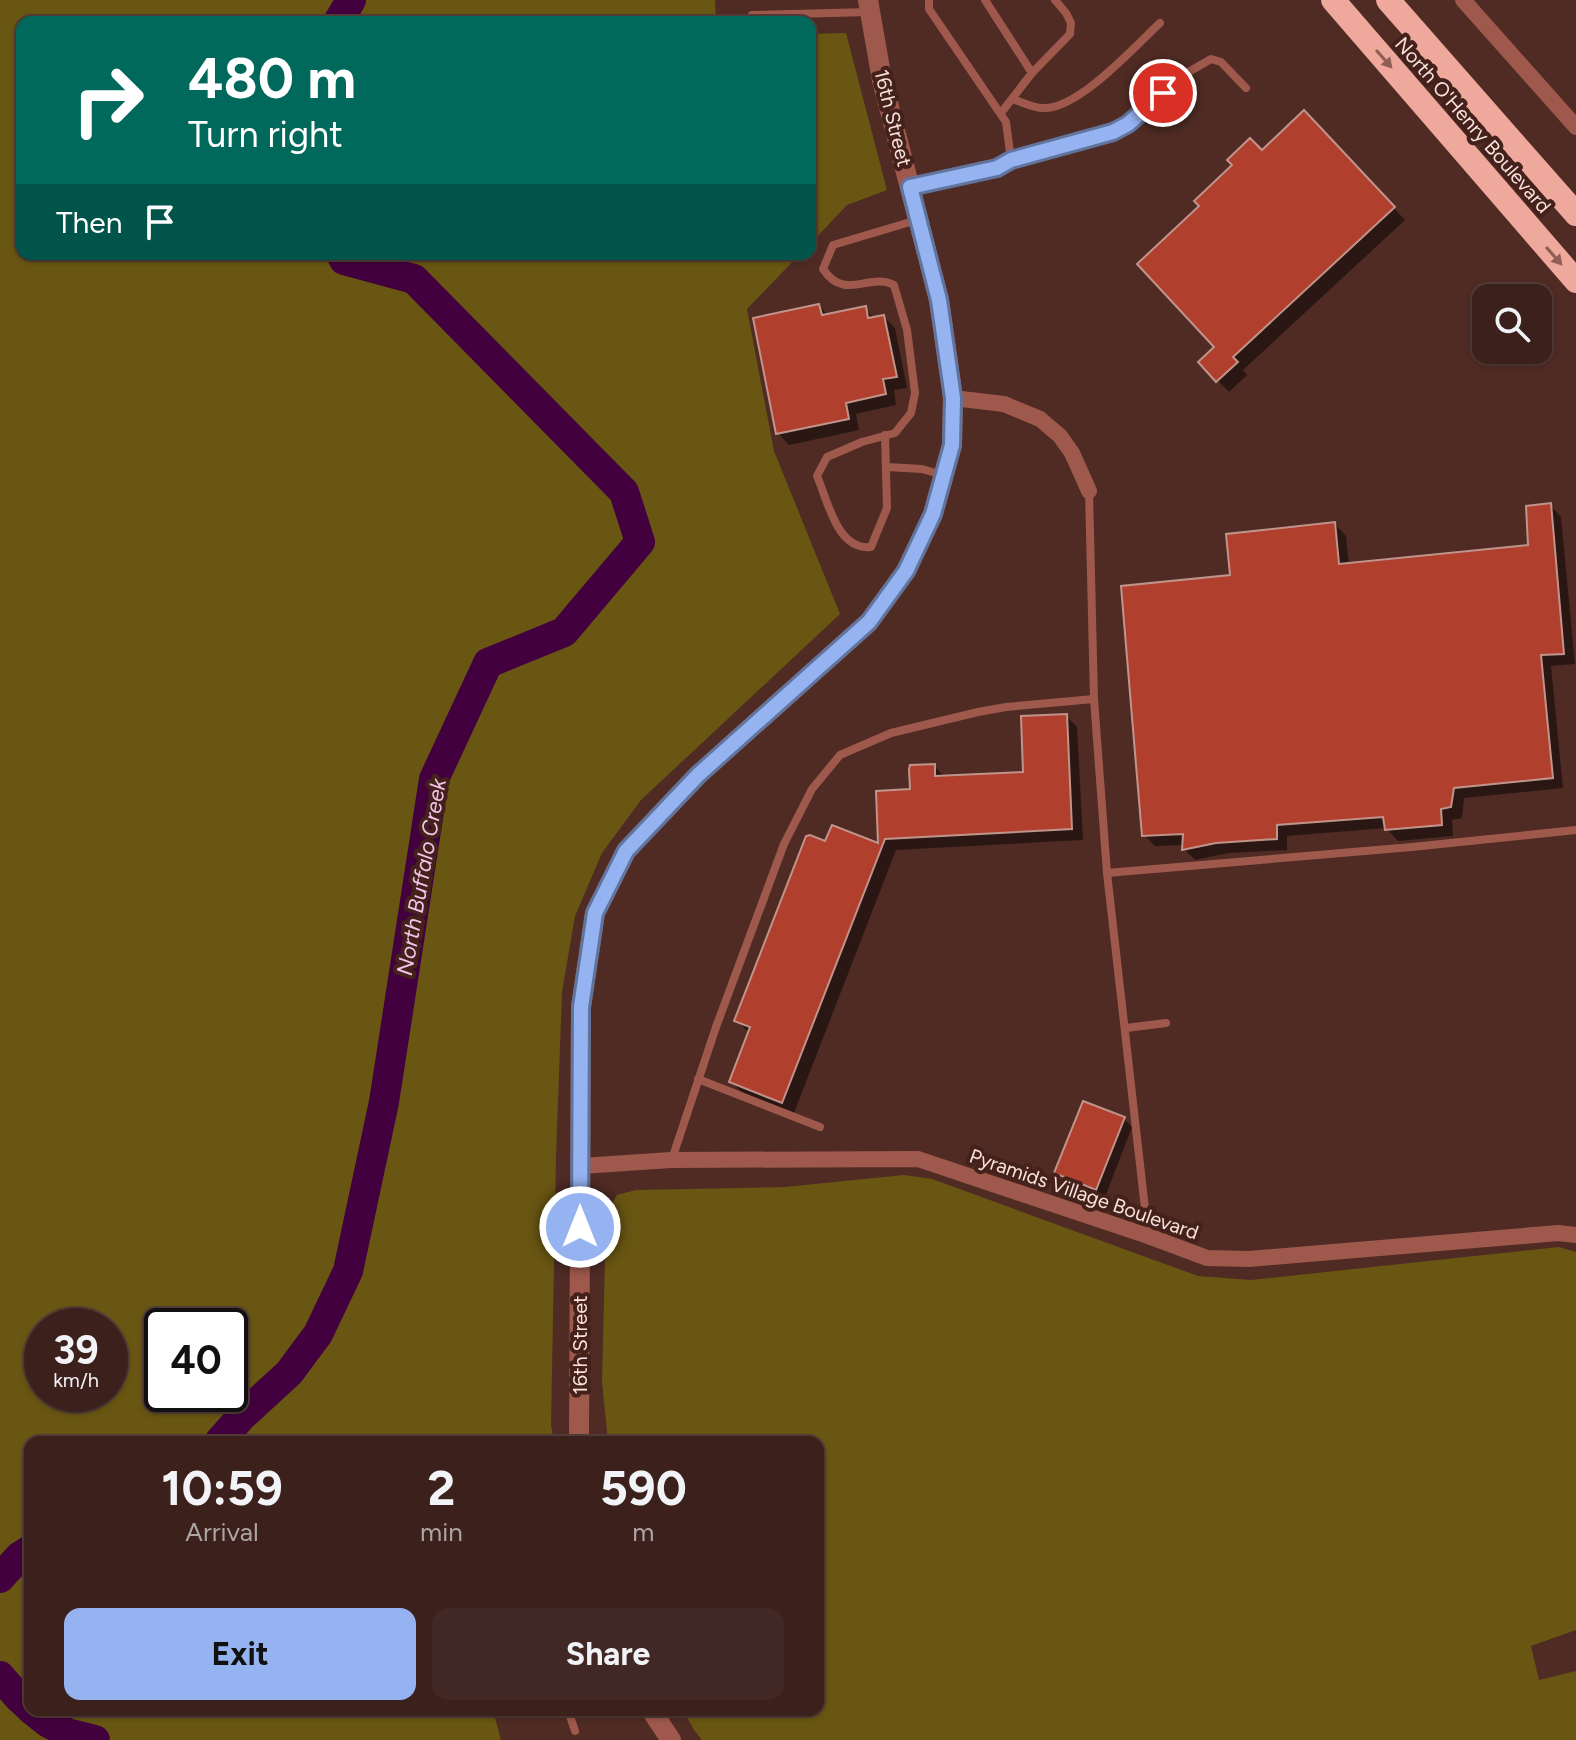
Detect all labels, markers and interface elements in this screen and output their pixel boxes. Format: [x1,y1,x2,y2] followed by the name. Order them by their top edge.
[1390,32,1556,218] street label: North O'Henry Boulevard
[188,45,356,112] text: 480 m
[56,48,160,152] icon: right
[1375,49,1392,69] one-way arrow
[1129,59,1197,127] pin
[869,67,917,169] street label: 16th Street
[1141,71,1185,115] icon: arrive
[188,113,343,156] text: Turn right
[138,200,182,244] icon: arrive
[56,204,122,241] text: Then
[1545,245,1562,265] one-way arrow
[1472,284,1552,364] map controls
[1472,284,1552,364] button: search
[391,775,452,978] water label: North Buffalo Creek
[966,1143,1202,1245] street label: Pyramids Village Boulevard
[538,1185,622,1269] position arrow
[568,1295,592,1395] street label: 16th Street
[144,1308,248,1412] speed limit sign: 40
[53,1326,99,1374] text: 39
[53,1368,99,1392] text: km/h
[161,1459,283,1517] text: 10:59
[427,1459,455,1517] text: 2
[600,1459,687,1517] text: 590
[185,1516,259,1548] text: Arrival
[420,1516,463,1548] text: min
[632,1516,654,1548] text: m
[64,1608,416,1700] button: Exit
[432,1608,784,1700] button: Share

